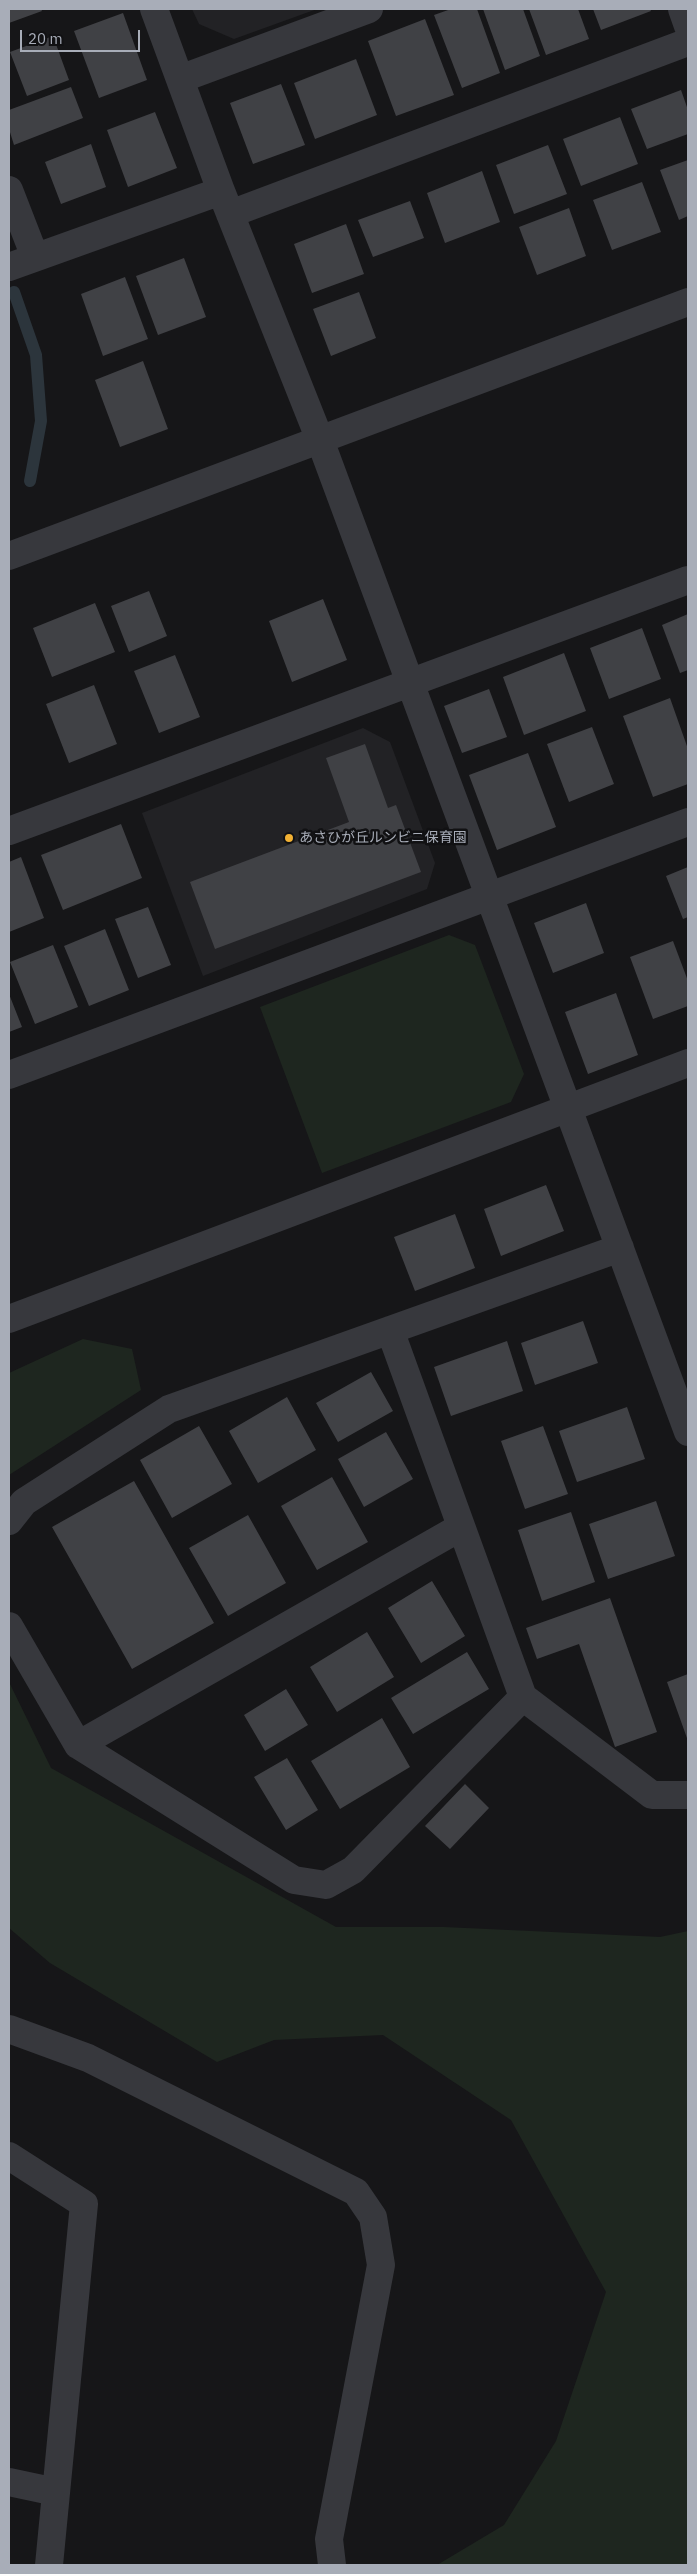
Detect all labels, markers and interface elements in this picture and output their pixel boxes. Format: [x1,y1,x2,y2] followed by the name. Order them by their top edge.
[22,20,142,52] scale bar
[28,29,63,48] text: 20 m
[299,830,467,846] place label: あさひが丘ルンビニ保育園
[283,832,295,844] marker: あさひが丘ルンビニ保育園

